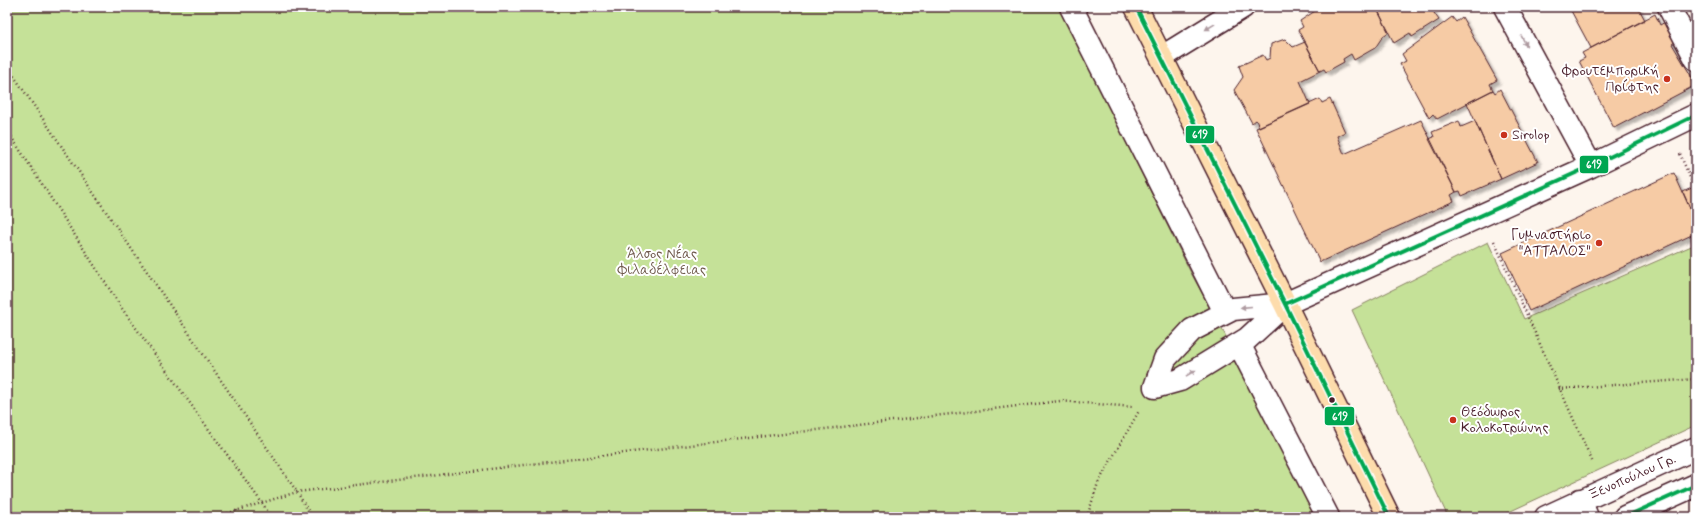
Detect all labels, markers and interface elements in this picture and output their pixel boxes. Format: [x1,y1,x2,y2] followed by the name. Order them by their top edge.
[1204,24,1216,31] one-way arrow
[1520,36,1527,47] one-way arrow
[1561,62,1659,96] place label: Φρουτεμπορική Πρίφτης
[1662,74,1672,84] marker: Φρουτεμπορική Πρίφτης
[1185,125,1215,144] line badge: 619
[1512,126,1550,144] place label: Sirolop
[1192,128,1208,142] text: 619
[1499,130,1509,140] marker: Sirolop
[1579,155,1609,174] line badge: 619
[1586,158,1602,172] text: 619
[1511,226,1591,260] place label: Γυμναστήριο "ΑΤΤΑΛΟΣ"
[1594,238,1604,248] marker: Γυμναστήριο "ΑΤΤΑΛΟΣ"
[617,244,706,279] park label: Άλσος Νέας Φιλαδέλφειας
[1240,304,1252,311] one-way arrow
[1185,370,1197,377] one-way arrow
[1327,395,1337,405] unlabelled marker
[1461,403,1549,437] place label: Θεόδωρος Κολοκοτρώνης
[1324,406,1355,426] line badge: 619
[1332,410,1348,424] text: 619
[1448,415,1458,425] marker: Θεόδωρος Κολοκοτρώνης
[1585,450,1679,504] street label: Ξενoπούλου Γρ.

